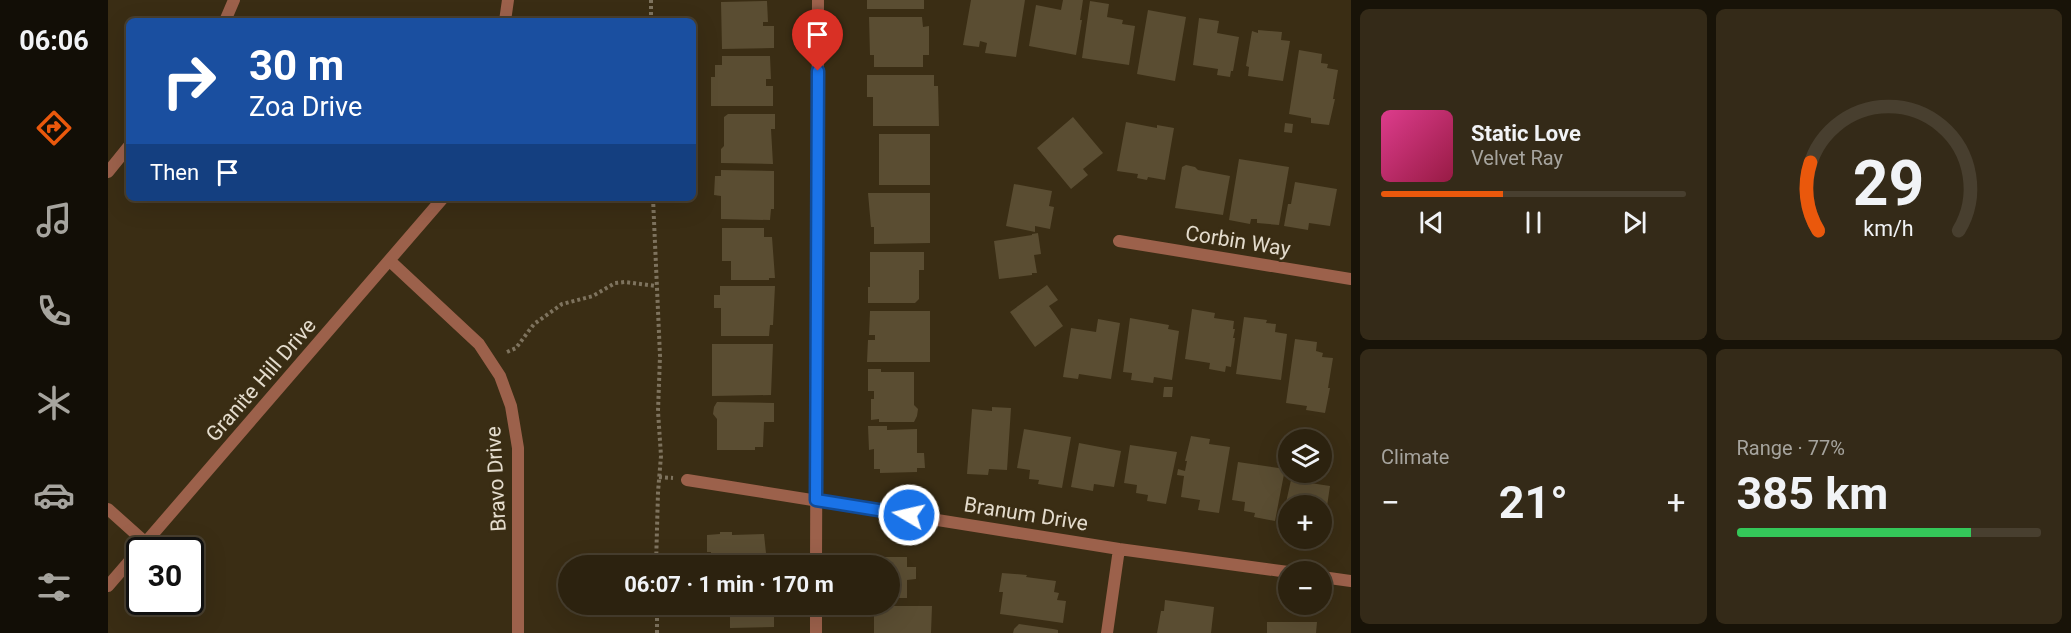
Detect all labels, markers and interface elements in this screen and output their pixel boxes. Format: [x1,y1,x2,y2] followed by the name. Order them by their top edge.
[792,9,843,71] pin
[801,18,834,51] icon: arrive
[19,25,89,57] text: 06:06
[249,41,344,90] text: 30 m
[150,42,228,120] icon: right
[249,91,362,123] text: Zoa Drive
[33,107,75,149] icon: directions
[1471,121,1581,146] text: Static Love
[1471,146,1563,170] text: Velvet Ray
[1853,148,1925,221] text: 29
[211,156,244,189] icon: arrive
[150,160,199,185] text: Then
[33,199,75,241] icon: music
[1415,206,1448,239] icon: previous
[1517,206,1550,239] icon: pause
[1618,206,1651,239] icon: next
[1864,217,1914,242] text: km/h
[1184,221,1292,261] street label: Corbin Way
[33,290,75,332] icon: phone
[201,314,321,446] street label: Granite Hill Drive
[33,382,75,424] icon: climate
[481,426,511,532] street label: Bravo Drive
[1278,429,1332,615] map controls
[1278,429,1332,483] button: layers
[1737,436,1845,460] text: Range · 77%
[1381,445,1449,469] text: Climate
[1737,467,1888,520] text: 385 km
[33,474,75,516] icon: car
[1499,476,1568,529] text: 21°
[877,483,941,547] position arrow
[1381,483,1400,522] text: −
[1667,483,1686,522] text: +
[962,492,1090,536] street label: Branum Drive
[1278,495,1332,549] button: +
[126,537,204,615] speed limit sign: 30
[1278,561,1332,615] button: −
[33,566,75,608] icon: filters
[624,572,834,597] text: 06:07 · 1 min · 170 m

